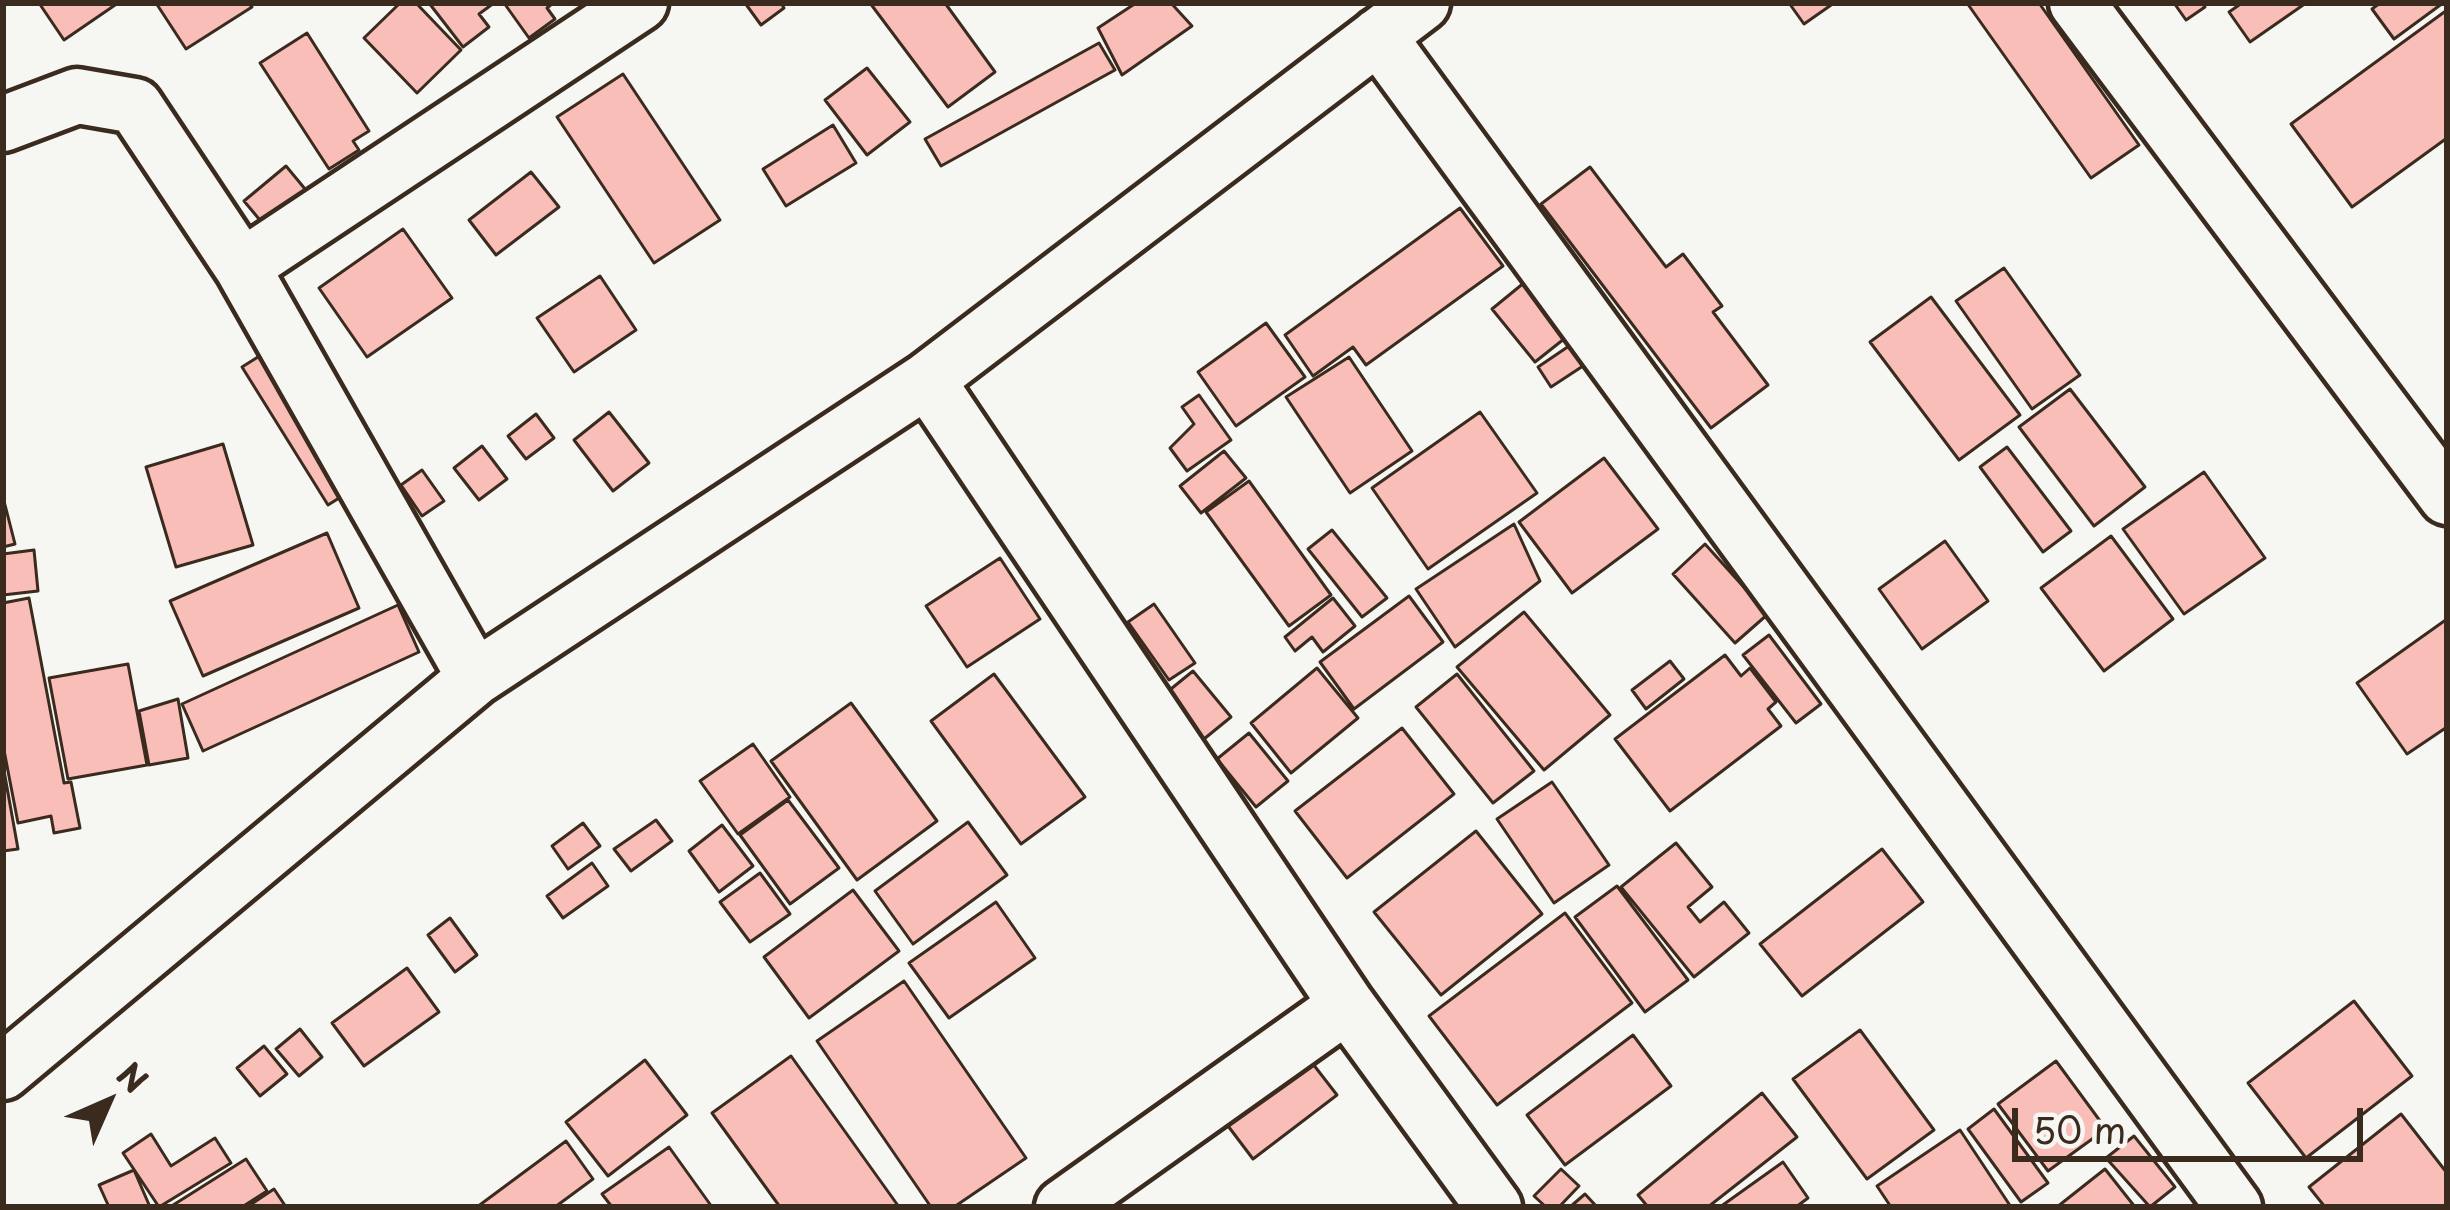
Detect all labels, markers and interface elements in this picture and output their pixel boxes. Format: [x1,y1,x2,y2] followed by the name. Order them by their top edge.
[48,1042,168,1162] north arrow
[107,1050,160,1103] text: N
[2018,1084,2369,1158] scale bar
[2033,1102,2126,1156] text: 50 m

